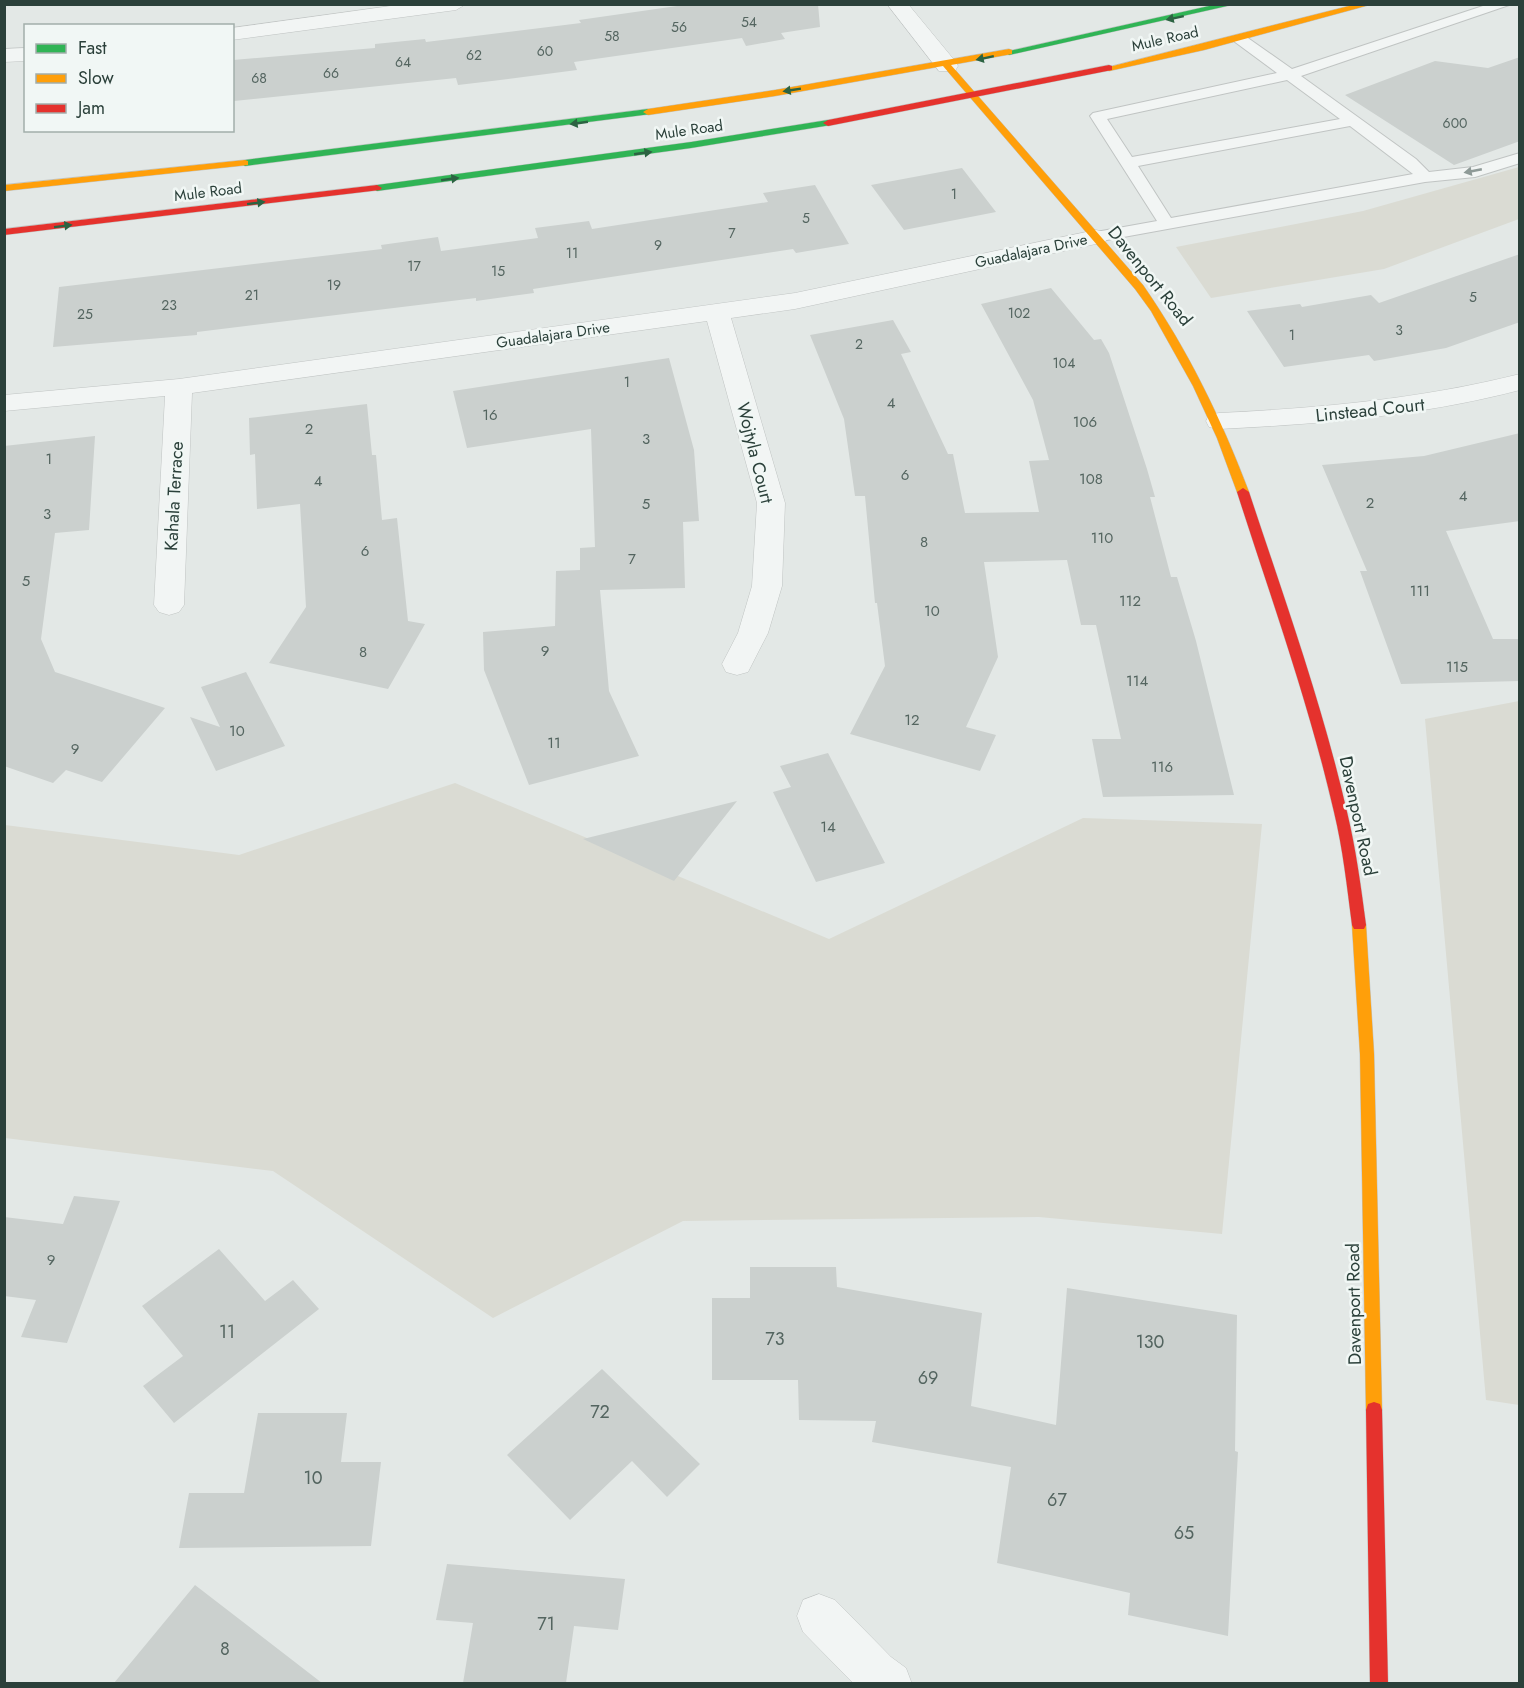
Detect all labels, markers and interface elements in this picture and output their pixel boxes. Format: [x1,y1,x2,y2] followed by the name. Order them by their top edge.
[741,12,757,32] house number: 54
[1166,13,1185,23] one-way arrow
[671,17,687,37] house number: 56
[1129,21,1201,57] street label: Mule Road
[24,24,234,132] legend
[604,26,620,46] house number: 58
[78,35,107,61] text: Fast
[537,41,553,61] house number: 60
[466,45,482,65] house number: 62
[395,52,411,72] house number: 64
[975,54,994,64] one-way arrow
[323,63,339,83] house number: 66
[78,65,115,91] text: Slow
[251,68,267,88] house number: 68
[783,86,802,95] one-way arrow
[76,95,105,121] text: Jam
[1443,113,1467,133] house number: 600
[654,114,724,146] street label: Mule Road
[569,118,588,127] one-way arrow
[634,148,653,158] one-way arrow
[1463,167,1482,176] one-way arrow
[440,174,459,184] one-way arrow
[173,177,243,207] street label: Mule Road
[951,184,957,204] house number: 1
[247,198,266,208] one-way arrow
[802,208,810,228] house number: 5
[1102,220,1198,332] street label: Davenport Road
[53,221,72,230] one-way arrow
[728,223,736,243] house number: 7
[973,228,1089,274] street label: Guadalajara Drive
[654,235,662,255] house number: 9
[566,243,578,263] house number: 11
[407,256,421,276] house number: 17
[491,261,505,281] house number: 15
[327,275,341,295] house number: 19
[245,285,259,305] house number: 21
[1469,287,1477,307] house number: 5
[161,295,177,315] house number: 23
[1008,303,1030,323] house number: 102
[77,304,93,324] house number: 25
[495,316,611,354] street label: Guadalajara Drive
[1395,320,1403,340] house number: 3
[1289,325,1295,345] house number: 1
[855,334,863,354] house number: 2
[1053,353,1075,373] house number: 104
[624,372,630,392] house number: 1
[1314,391,1426,429] street label: Linstead Court
[887,392,896,414] house number: 4
[730,400,780,507] street label: Wojtyla Court
[482,404,498,426] house number: 16
[1073,411,1097,433] house number: 106
[305,418,313,440] house number: 2
[642,428,650,450] house number: 3
[158,440,190,552] street label: Kahala Terrace
[46,448,52,470] house number: 1
[901,464,909,486] house number: 6
[1079,468,1103,490] house number: 108
[314,470,323,492] house number: 4
[1459,485,1468,507] house number: 4
[1366,492,1374,514] house number: 2
[642,493,650,515] house number: 5
[43,503,51,525] house number: 3
[1091,527,1113,549] house number: 110
[920,531,928,553] house number: 8
[361,540,369,562] house number: 6
[628,548,636,570] house number: 7
[22,570,30,592] house number: 5
[1410,580,1430,602] house number: 111
[1119,590,1141,612] house number: 112
[924,600,940,622] house number: 10
[541,640,549,662] house number: 9
[359,641,367,663] house number: 8
[1446,656,1468,678] house number: 115
[1126,670,1148,692] house number: 114
[904,709,920,731] house number: 12
[229,720,245,742] house number: 10
[547,732,561,754] house number: 11
[71,738,79,760] house number: 9
[1333,754,1383,878] street label: Davenport Road
[1151,756,1173,778] house number: 116
[820,816,836,838] house number: 14
[1340,1243,1368,1365] street label: Davenport Road
[47,1249,55,1271] house number: 9
[219,1319,235,1345] house number: 11
[765,1326,785,1352] house number: 73
[1136,1329,1165,1355] house number: 130
[918,1365,938,1391] house number: 69
[590,1399,610,1425] house number: 72
[304,1465,323,1491] house number: 10
[1047,1487,1067,1513] house number: 67
[1174,1520,1194,1546] house number: 65
[537,1611,555,1637] house number: 71
[220,1636,230,1662] house number: 8

